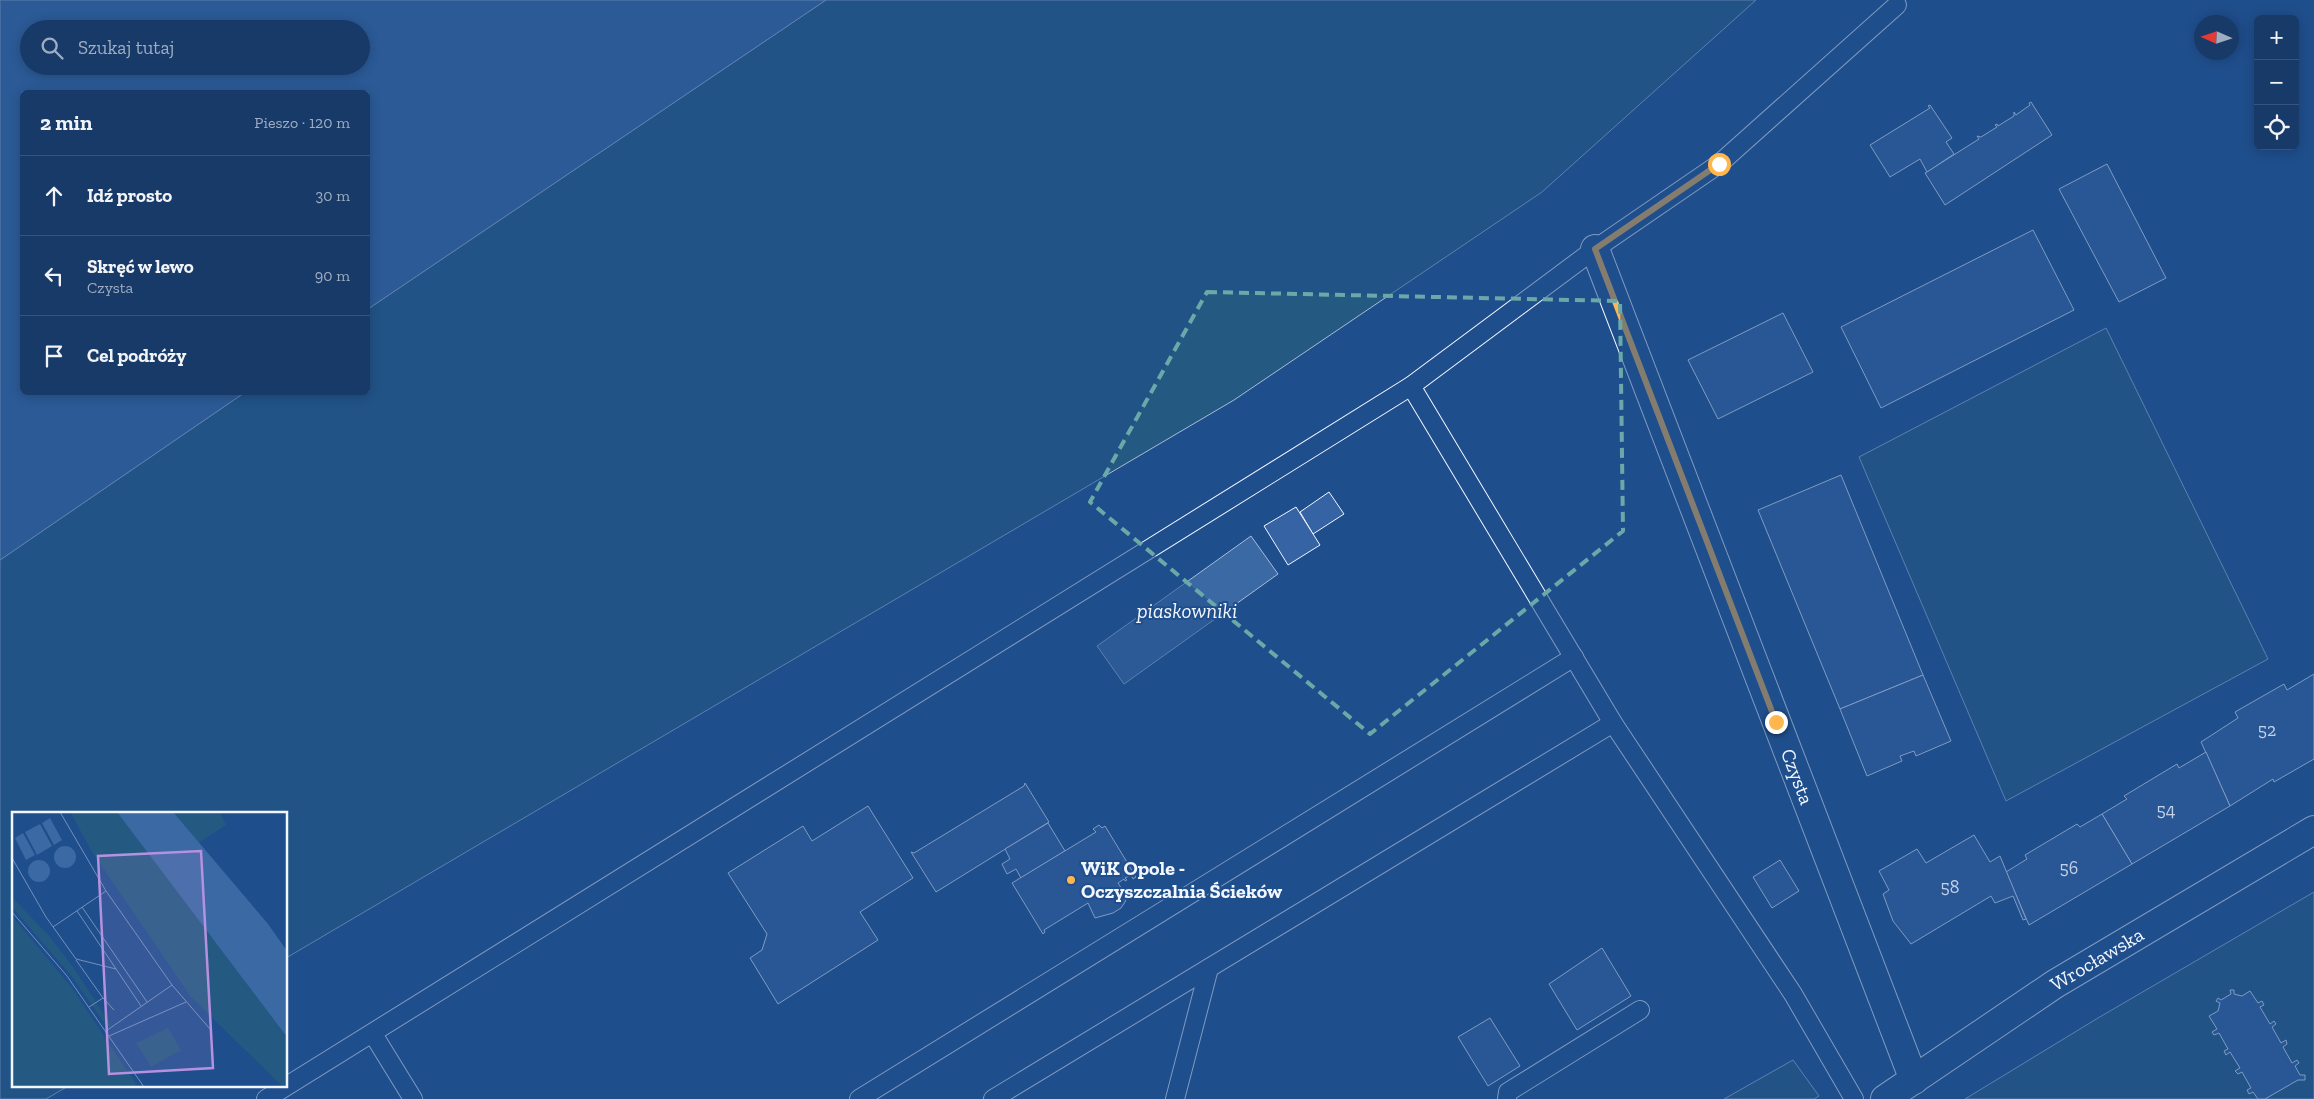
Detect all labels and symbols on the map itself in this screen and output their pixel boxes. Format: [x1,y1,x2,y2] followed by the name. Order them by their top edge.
[2194,15,2239,60] north arrow
[1708,153,1731,176] route start
[1136,598,1237,623] water label: piaskowniki
[1765,711,1788,734] route end
[2258,719,2276,741] house number: 52
[1776,745,1819,808] street label: Czysta
[2157,799,2176,821] house number: 54
[12,812,288,1086] inset map
[1081,856,1283,903] place label: WiK Opole - Oczyszczalnia Ścieków
[2060,857,2078,879] house number: 56
[1065,874,1077,886] marker: WiK Opole - Oczyszczalnia Ścieków
[1941,876,1959,898] house number: 58
[2046,922,2148,996] street label: Wrocławska

